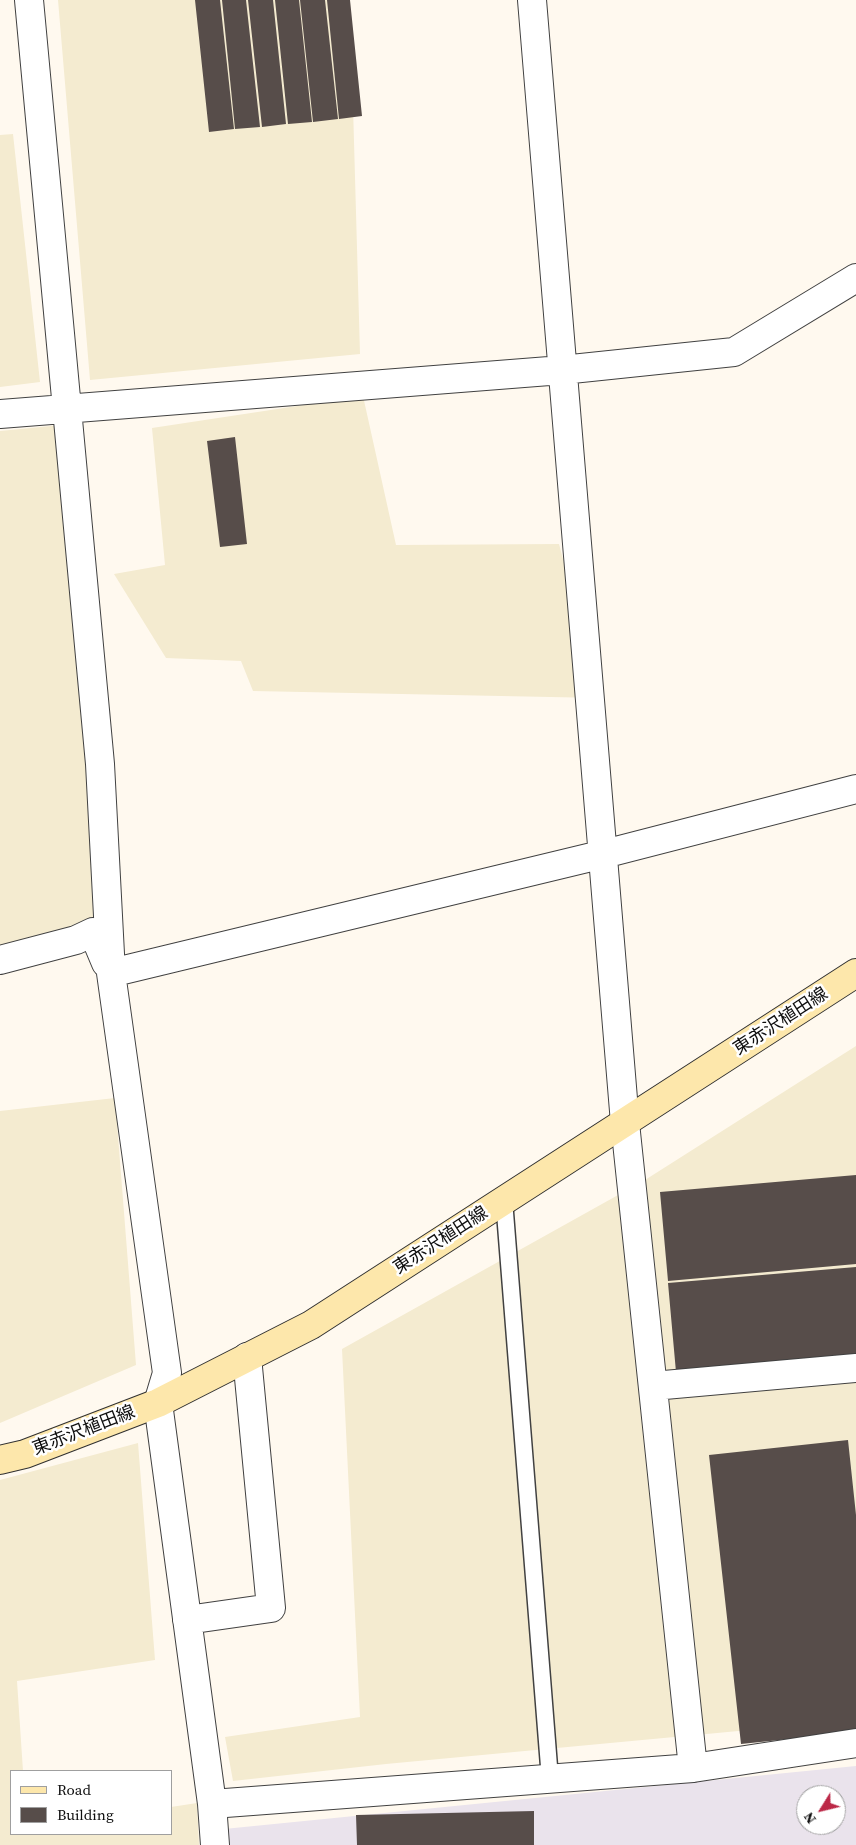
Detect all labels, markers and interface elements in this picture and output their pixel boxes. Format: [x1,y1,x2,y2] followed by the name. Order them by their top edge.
[730,984,832,1060] street label: 東赤沢植田線
[390,1203,492,1279] street label: 東赤沢植田線
[30,1402,138,1460] street label: 東赤沢植田線
[10,1770,172,1835] legend
[57,1779,91,1800] text: Road
[796,1785,846,1835] north arrow
[57,1804,114,1825] text: Building
[799,1808,821,1828] text: N

